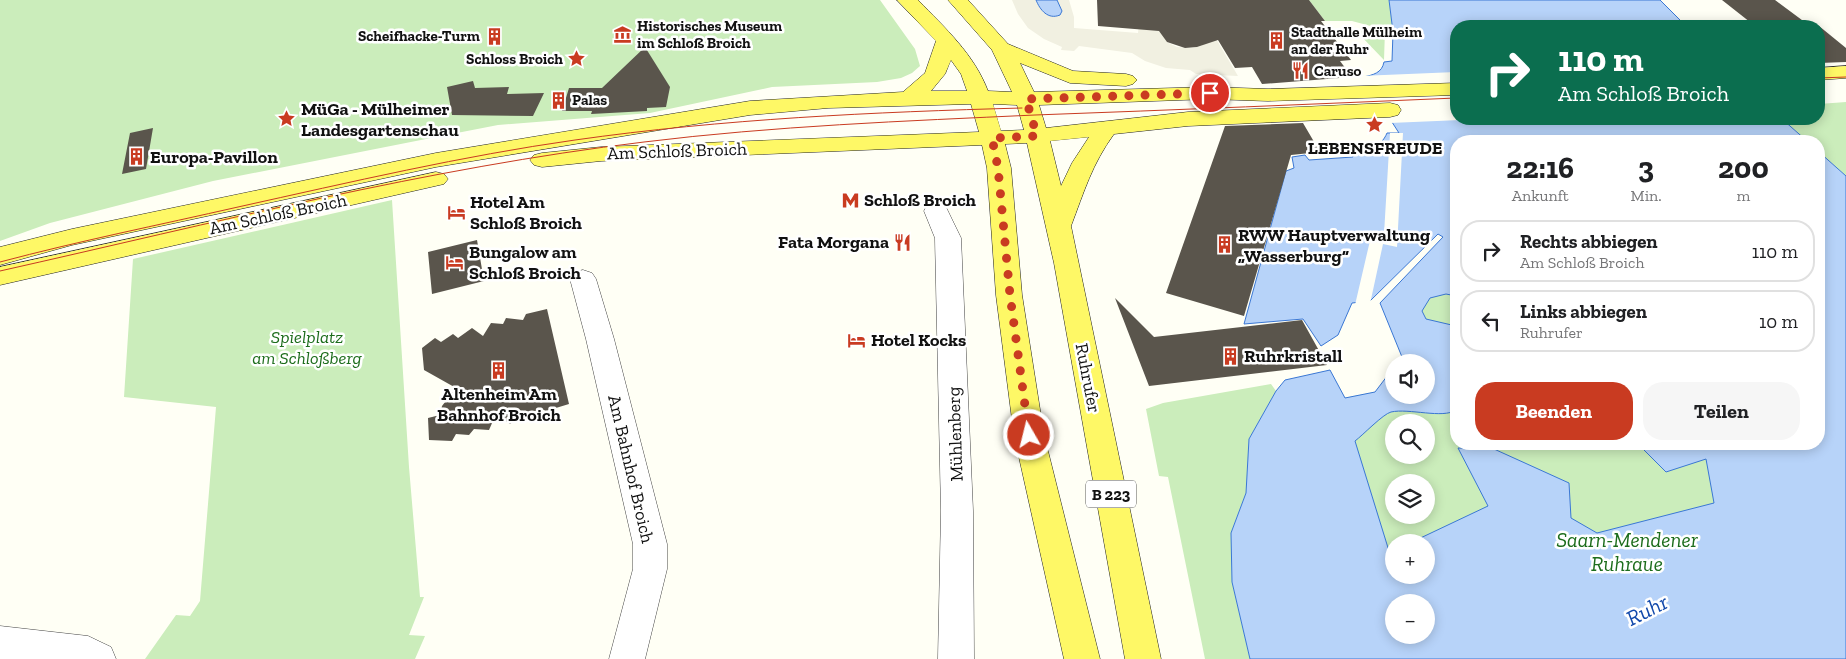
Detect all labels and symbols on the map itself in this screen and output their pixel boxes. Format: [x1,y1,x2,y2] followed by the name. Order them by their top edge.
[637,17,782,52] place label: Historisches Museum im Schloß Broich
[1291,23,1422,58] place label: Stadthalle Mülheim an der Ruhr
[613,25,633,45] museum icon: Historisches Museum im Schloß Broich
[484,26,504,46] building icon: Scheifhacke-Turm
[358,27,480,45] place label: Scheifhacke-Turm
[1267,31,1287,51] building icon: Stadthalle Mülheim an der Ruhr
[567,49,587,69] place icon: Schloss Broich
[466,50,563,68] place label: Schloss Broich
[1290,61,1310,81] restaurant icon: Caruso
[1314,62,1362,80] place label: Caruso
[1189,72,1231,114] pin
[548,90,568,110] building icon: Palas
[572,91,607,109] place label: Palas
[301,98,459,141] place label: MüGa - Mülheimer Landesgartenschau
[277,109,297,129] place icon: MüGa - Mülheimer Landesgartenschau
[1365,115,1385,135] place icon: LEBENSFREUDE
[1308,137,1443,159] place label: LEBENSFREUDE
[607,138,747,164] street label: Am Schloß Broich
[150,146,278,168] place label: Europa-Pavillon
[126,147,146,167] building icon: Europa-Pavillon
[207,189,349,239] street label: Am Schloß Broich
[864,189,977,211] place label: Schloß Broich
[840,190,860,210] metro station icon: Schloß Broich
[470,191,583,234] place label: Hotel Am Schloß Broich
[446,202,466,222] hotel icon: Hotel Am Schloß Broich
[1238,224,1430,267] place label: RWW Hauptverwaltung „Wasserburg“
[778,231,889,253] place label: Fata Morgana
[893,232,913,252] restaurant icon: Fata Morgana
[1214,235,1234,255] building icon: RWW Hauptverwaltung „Wasserburg“
[469,241,582,284] place label: Bungalow am Schloß Broich
[445,252,465,272] hotel icon: Bungalow am Schloß Broich
[252,326,362,369] park label: Spielplatz am Schloßberg
[871,329,966,351] place label: Hotel Kocks
[847,330,867,350] hotel icon: Hotel Kocks
[1070,341,1106,415] street label: Ruhrufer
[1244,345,1342,367] place label: Ruhrkristall
[1220,346,1240,366] building icon: Ruhrkristall
[489,361,509,381] building icon: Altenheim Am Bahnhof Broich
[437,383,562,426] place label: Altenheim Am Bahnhof Broich
[942,386,968,482] street label: Mühlenberg
[603,393,659,545] street label: Am Bahnhof Broich
[1002,408,1054,460] position arrow
[1086,480,1136,508] road number: B 223
[1556,527,1699,576] park label: Saarn-Mendener Ruhraue
[1622,588,1673,632] water label: Ruhr

